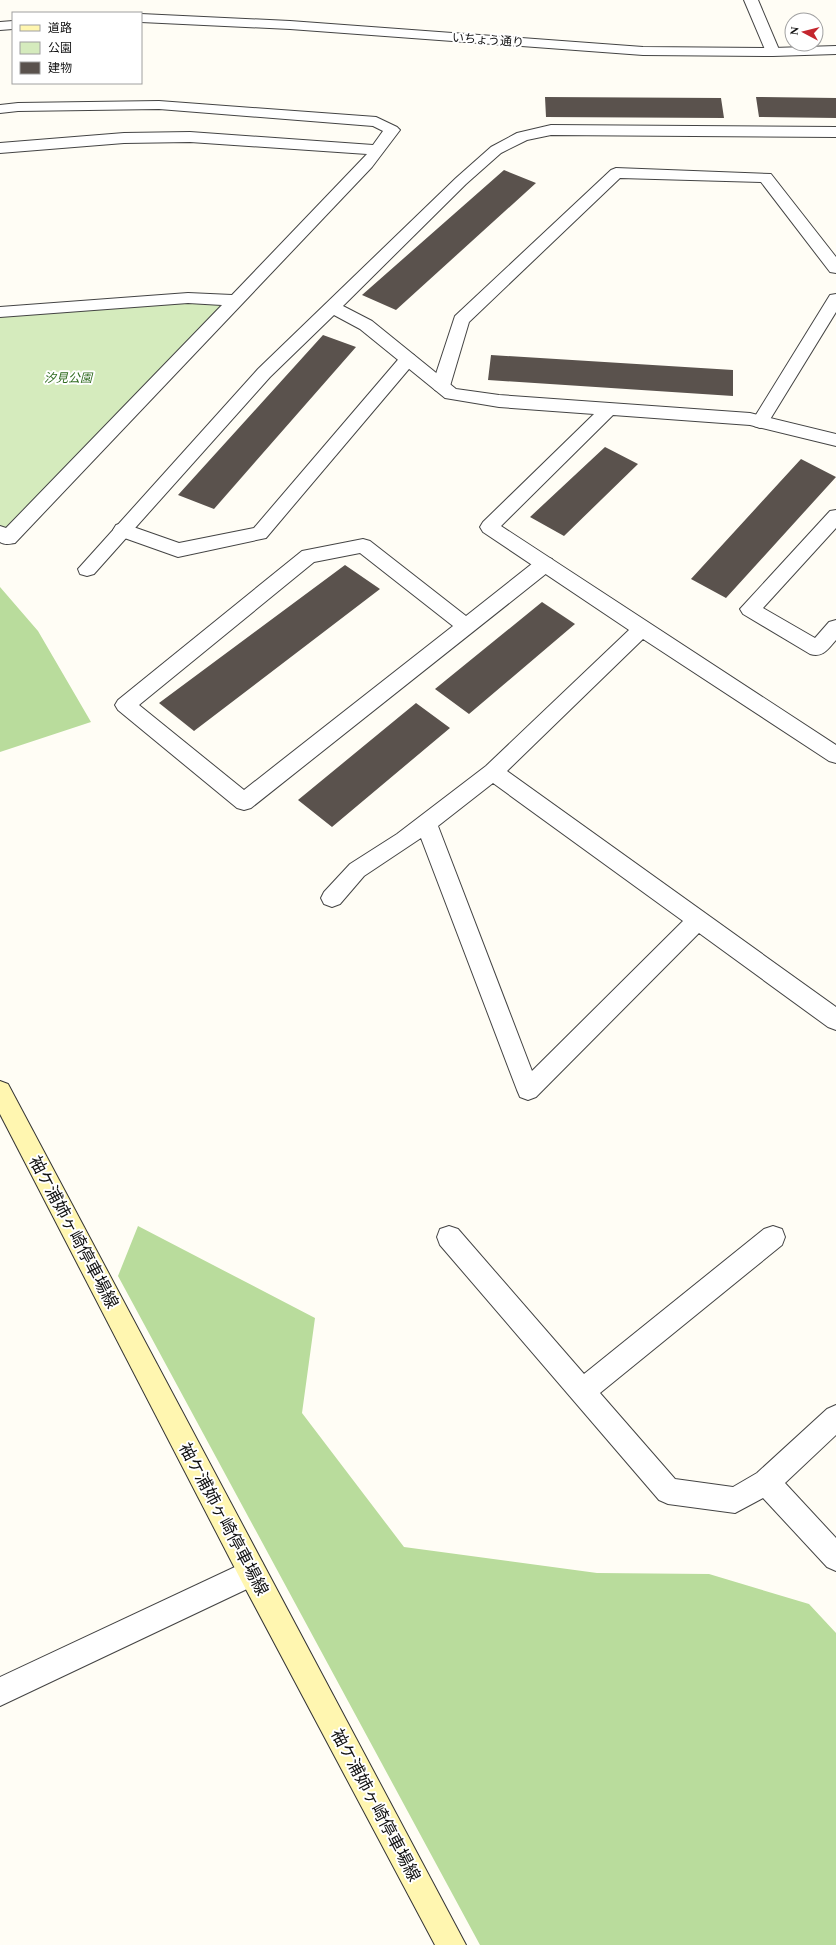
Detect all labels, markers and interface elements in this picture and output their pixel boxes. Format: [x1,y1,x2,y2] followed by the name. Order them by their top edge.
[12,12,142,84] legend
[784,12,824,52] north arrow
[48,19,72,38] text: 道路
[786,25,804,36] text: N
[451,29,525,52] street label: いちょう通り
[48,39,72,58] text: 公園
[48,59,72,78] text: 建物
[44,369,94,388] park label: 汐見公園
[22,1151,125,1314] street label: 袖ケ浦姉ヶ崎停車場線
[172,1438,275,1601] street label: 袖ケ浦姉ヶ崎停車場線
[324,1724,427,1887] street label: 袖ケ浦姉ヶ崎停車場線

